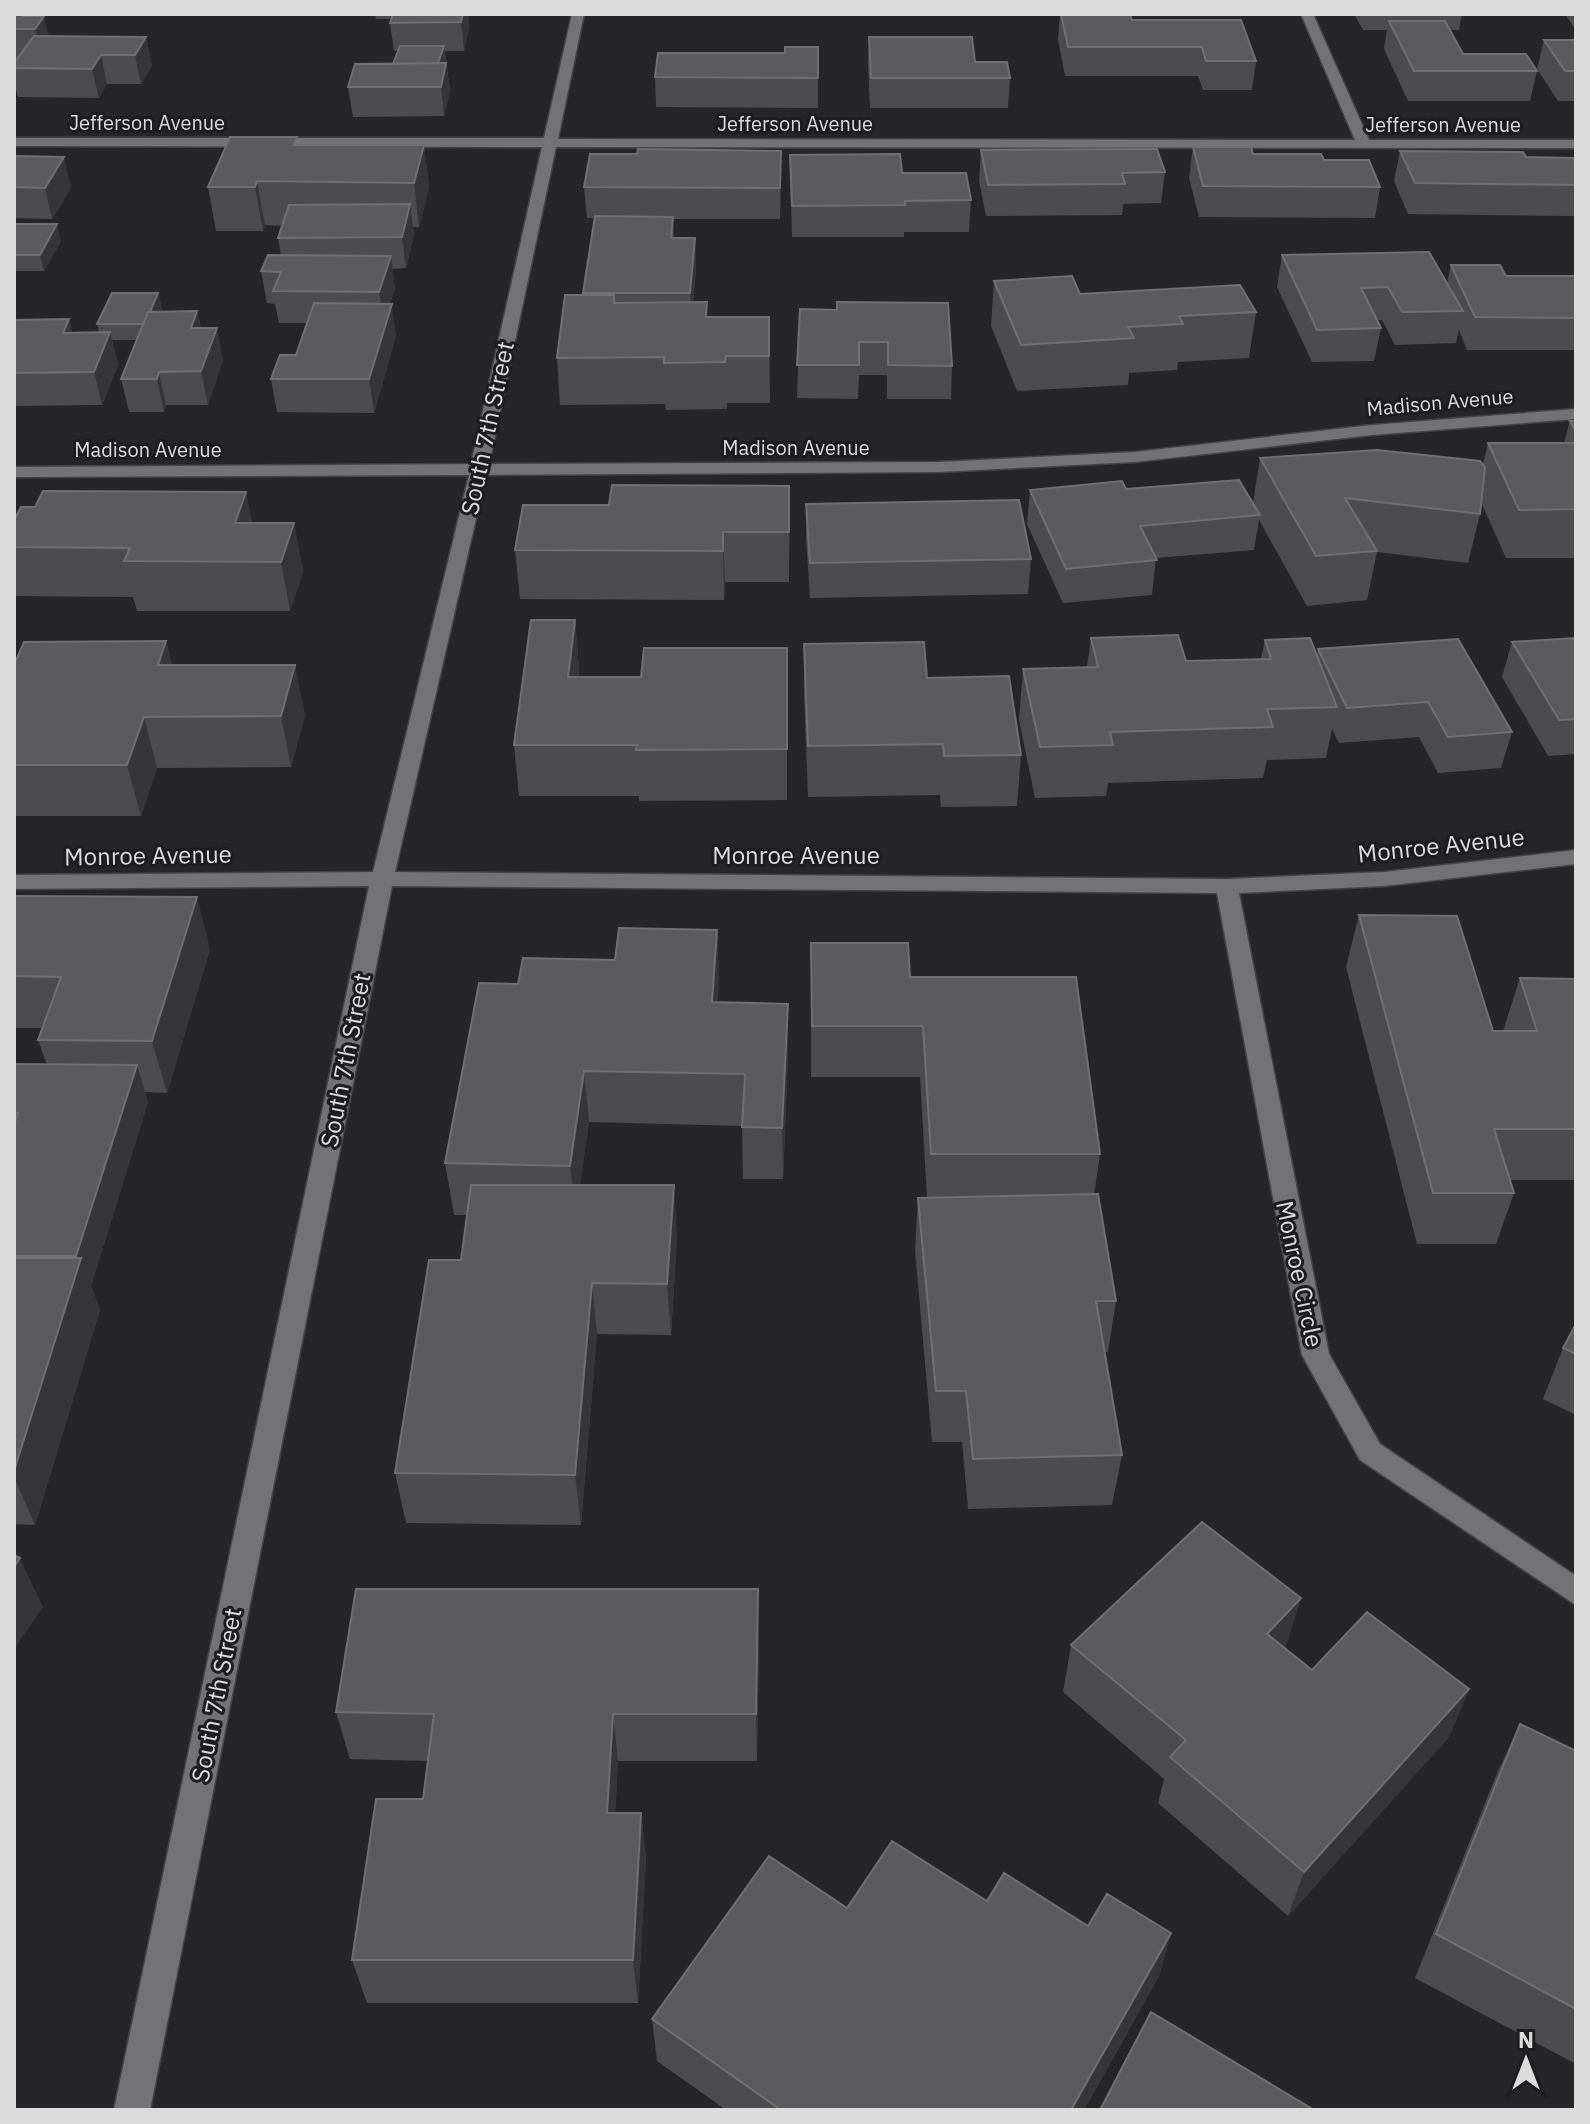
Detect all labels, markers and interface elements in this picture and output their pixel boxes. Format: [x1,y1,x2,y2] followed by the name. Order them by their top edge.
[69,109,225,136] street label: Jefferson Avenue
[717,110,873,137] street label: Jefferson Avenue
[1365,111,1521,138] street label: Jefferson Avenue
[453,338,521,518] street label: South 7th Street
[1365,382,1515,422] street label: Madison Avenue
[722,434,870,461] street label: Madison Avenue
[74,436,222,463] street label: Madison Avenue
[1356,820,1526,870] street label: Monroe Avenue
[64,838,232,872] street label: Monroe Avenue
[712,839,880,871] street label: Monroe Avenue
[312,970,378,1150] street label: South 7th Street
[1269,1198,1331,1350] street label: Monroe Circle
[183,1605,249,1785] street label: South 7th Street
[1486,2020,1566,2100] north arrow
[1518,2025,1534,2054] text: N

